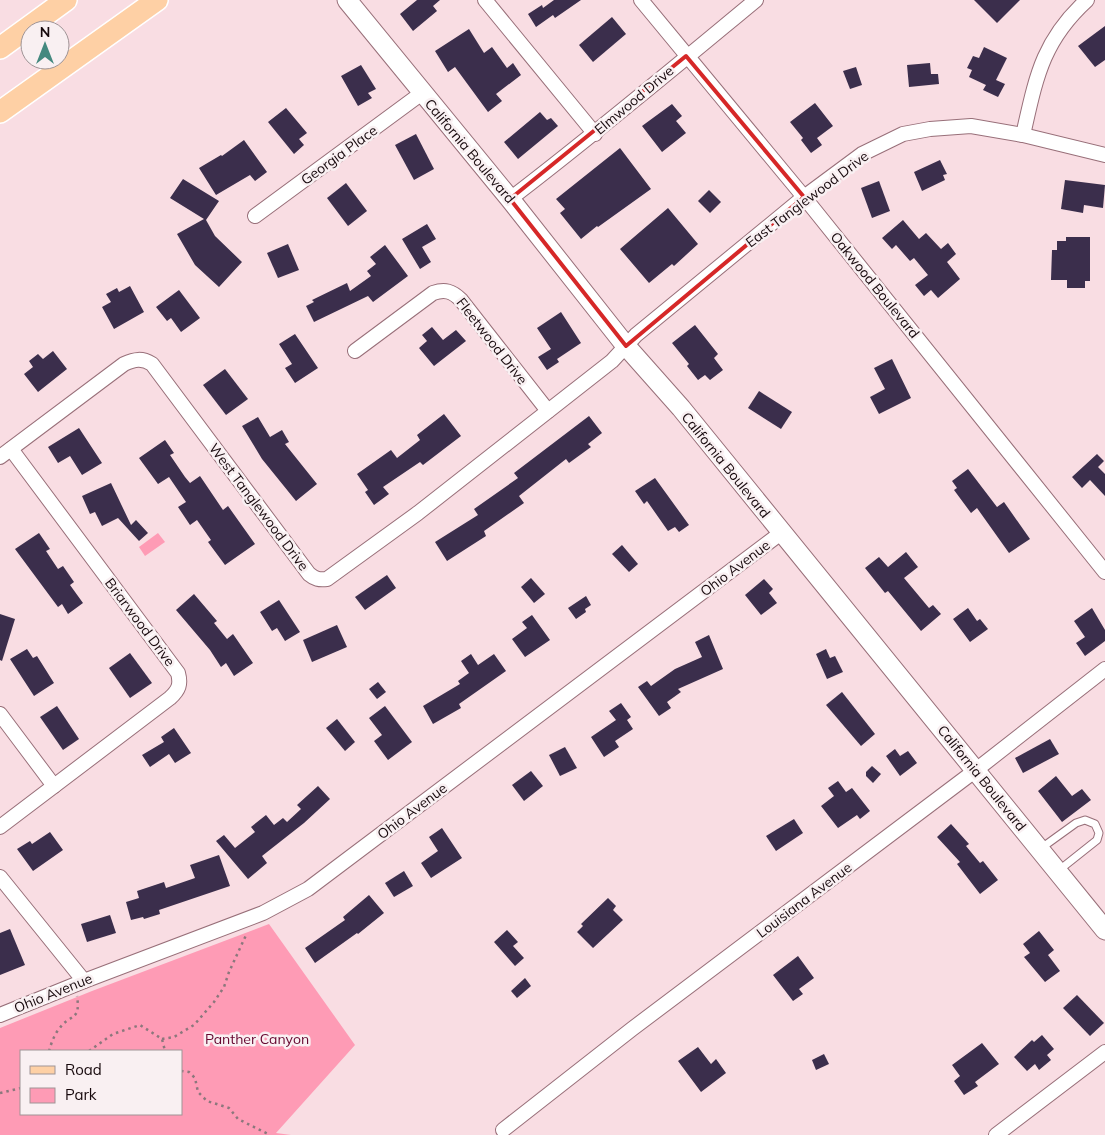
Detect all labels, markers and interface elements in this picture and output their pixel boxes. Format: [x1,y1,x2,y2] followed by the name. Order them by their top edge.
[20,20,70,70] north arrow
[40,23,50,41] text: N
[591,62,677,138] street label: Elmwood Drive
[421,95,519,207] street label: California Boulevard
[297,121,381,189] street label: Georgia Place
[742,147,872,251] street label: East Tanglewood Drive
[827,228,923,342] street label: Oakwood Boulevard
[452,294,532,388] street label: Fleetwood Drive
[678,408,774,522] street label: California Boulevard
[205,440,313,574] street label: West Tanglewood Drive
[697,536,773,600] street label: Ohio Avenue
[101,574,179,670] street label: Briarwood Drive
[934,721,1030,835] street label: California Boulevard
[374,779,450,843] street label: Ohio Avenue
[753,858,855,942] street label: Louisiana Avenue
[11,969,95,1017] street label: Ohio Avenue
[205,1030,309,1048] park label: Panther Canyon
[20,1050,182,1115] legend
[65,1060,102,1079] text: Road
[65,1085,97,1104] text: Park

